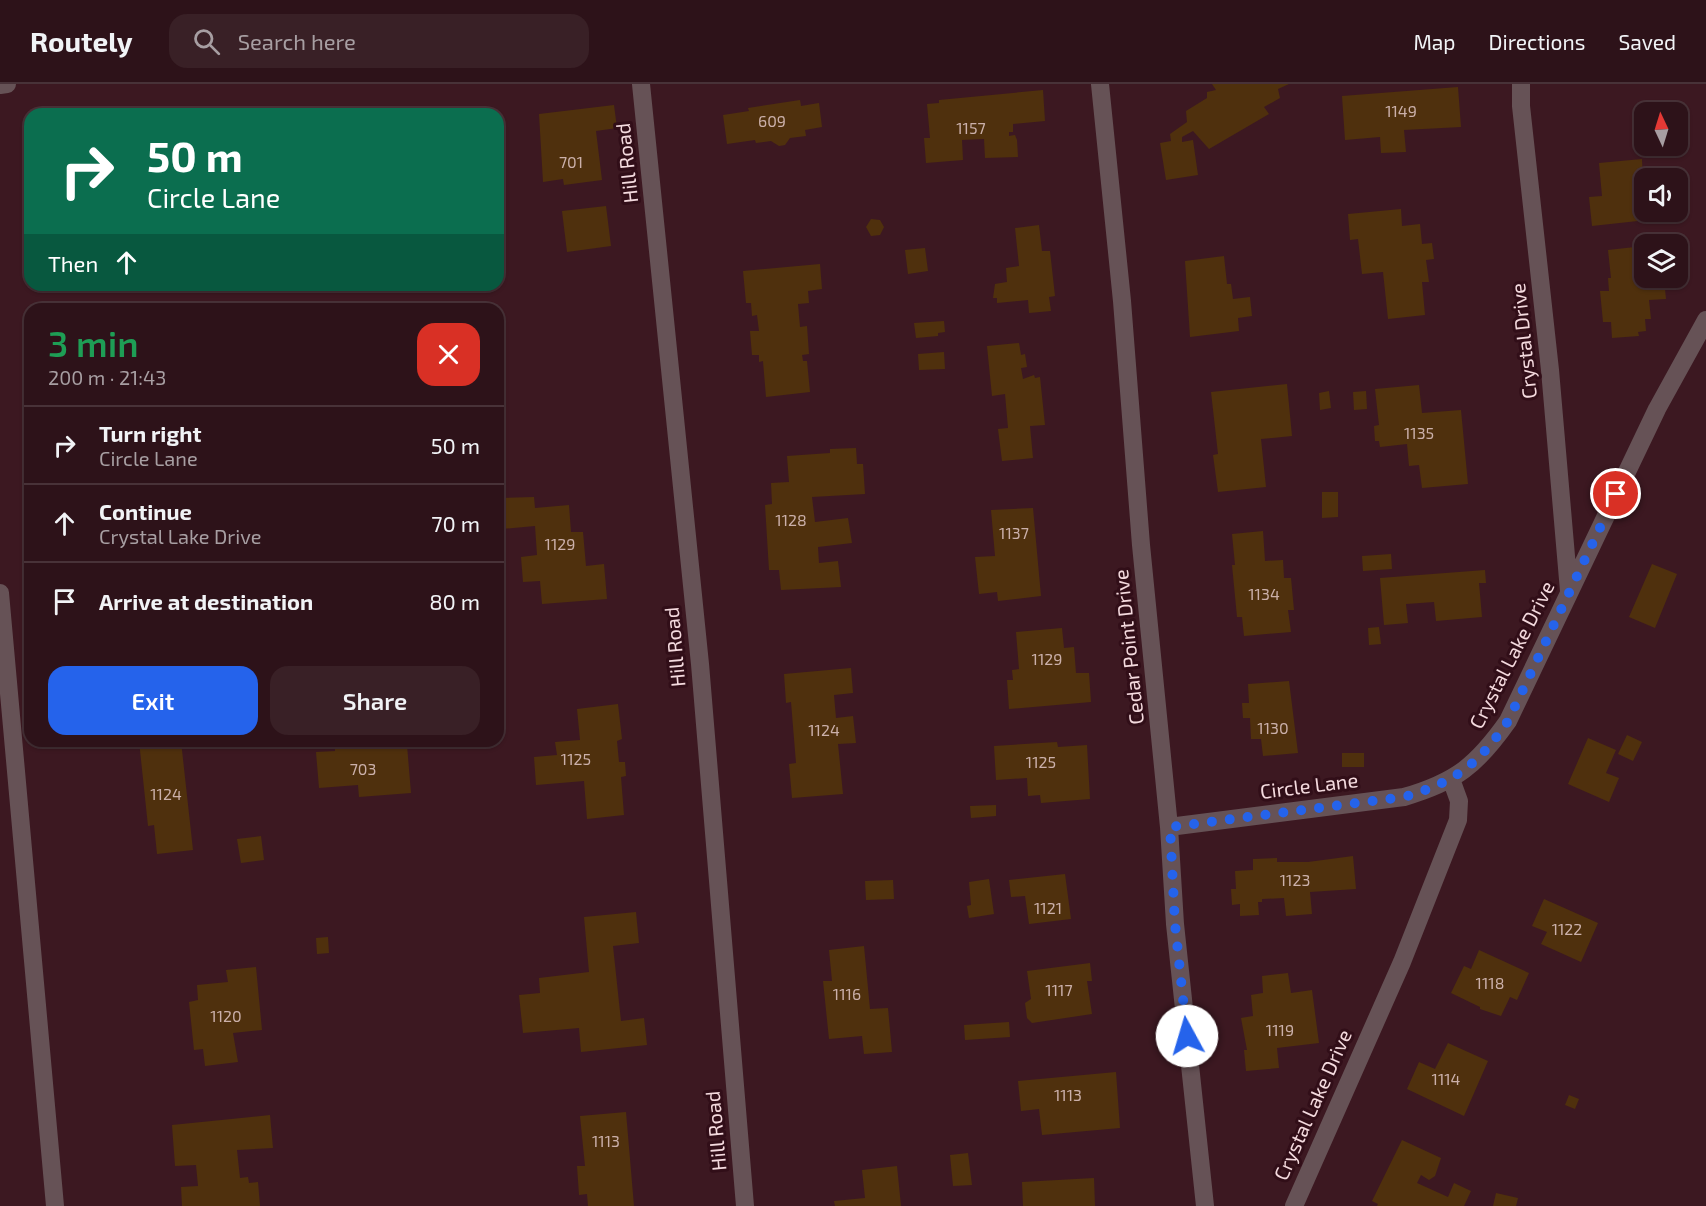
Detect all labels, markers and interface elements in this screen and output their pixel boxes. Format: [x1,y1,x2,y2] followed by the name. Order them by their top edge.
[169,14,589,68] search box
[30,24,133,58] text: Routely
[190,25,223,58] icon: search
[238,28,356,54] text: Search here
[1413,29,1456,54] text: Map
[1489,29,1585,54] text: Directions
[1618,29,1676,54] text: Saved
[1385,101,1417,120] house number: 1149
[1634,102,1688,156] north arrow
[1634,102,1688,288] map controls
[758,111,786,130] house number: 609
[956,118,986,137] house number: 1157
[610,122,642,204] street label: Hill Road
[147,130,243,180] text: 50 m
[48,132,126,210] icon: right
[559,152,583,171] house number: 701
[1634,168,1688,222] button: sound
[147,181,280,213] text: Circle Lane
[1634,234,1688,288] button: layers
[110,246,143,279] icon: ahead
[48,250,98,276] text: Then
[1505,282,1541,400] street label: Crystal Drive
[48,321,139,364] text: 3 min
[417,323,480,386] button: close
[48,365,166,389] text: 200 m · 21:43
[99,420,201,446] text: Turn right
[1404,423,1434,442] house number: 1135
[48,429,81,462] icon: right
[431,432,480,458] text: 50 m
[99,446,198,470] text: Circle Lane
[1590,468,1641,519] pin
[1599,477,1632,510] icon: arrive
[99,498,192,524] text: Continue
[48,507,81,540] icon: ahead
[431,510,480,536] text: 70 m
[775,510,807,529] house number: 1128
[999,523,1029,542] house number: 1137
[99,524,261,548] text: Crystal Lake Drive
[545,534,575,553] house number: 1129
[1108,568,1148,726] street label: Cedar Point Drive
[1464,577,1559,732] street label: Crystal Lake Drive
[1248,584,1280,603] house number: 1134
[48,585,81,618] icon: arrive
[99,588,313,614] text: Arrive at destination
[429,588,480,614] text: 80 m
[659,606,689,688] street label: Hill Road
[1032,649,1062,668] house number: 1129
[48,666,258,735] button: Exit
[270,666,480,735] button: Share
[1257,718,1289,737] house number: 1130
[808,720,840,739] house number: 1124
[561,749,591,768] house number: 1125
[1026,752,1056,771] house number: 1125
[350,759,376,778] house number: 703
[1258,767,1359,803] street label: Circle Lane
[150,784,182,803] house number: 1124
[1280,870,1310,889] house number: 1123
[1034,898,1062,917] house number: 1121
[1552,919,1582,938] house number: 1122
[1476,973,1504,992] house number: 1118
[1045,980,1073,999] house number: 1117
[833,984,861,1003] house number: 1116
[1155,1004,1219,1068] position arrow
[210,1006,242,1025] house number: 1120
[1266,1020,1294,1039] house number: 1119
[1268,1025,1356,1184] street label: Crystal Lake Drive
[1432,1069,1461,1088] house number: 1114
[1054,1085,1082,1104] house number: 1113
[700,1090,730,1172] street label: Hill Road
[592,1131,620,1150] house number: 1113

